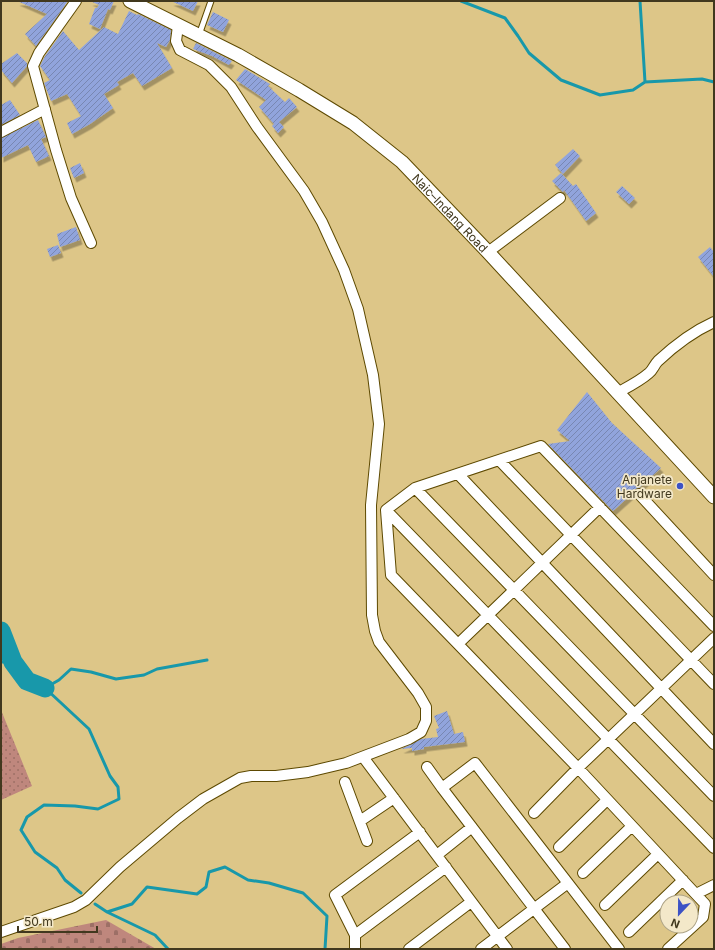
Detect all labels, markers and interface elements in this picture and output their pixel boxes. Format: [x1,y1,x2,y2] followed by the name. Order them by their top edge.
[409,170,491,255] street label: Naic–Indang Road
[617,472,672,501] place label: Anjanete Hardware
[675,481,685,491] marker: Anjanete Hardware
[659,894,699,934] north arrow
[18,908,97,934] scale bar
[24,914,53,929] text: 50 m
[669,915,682,931] text: N

